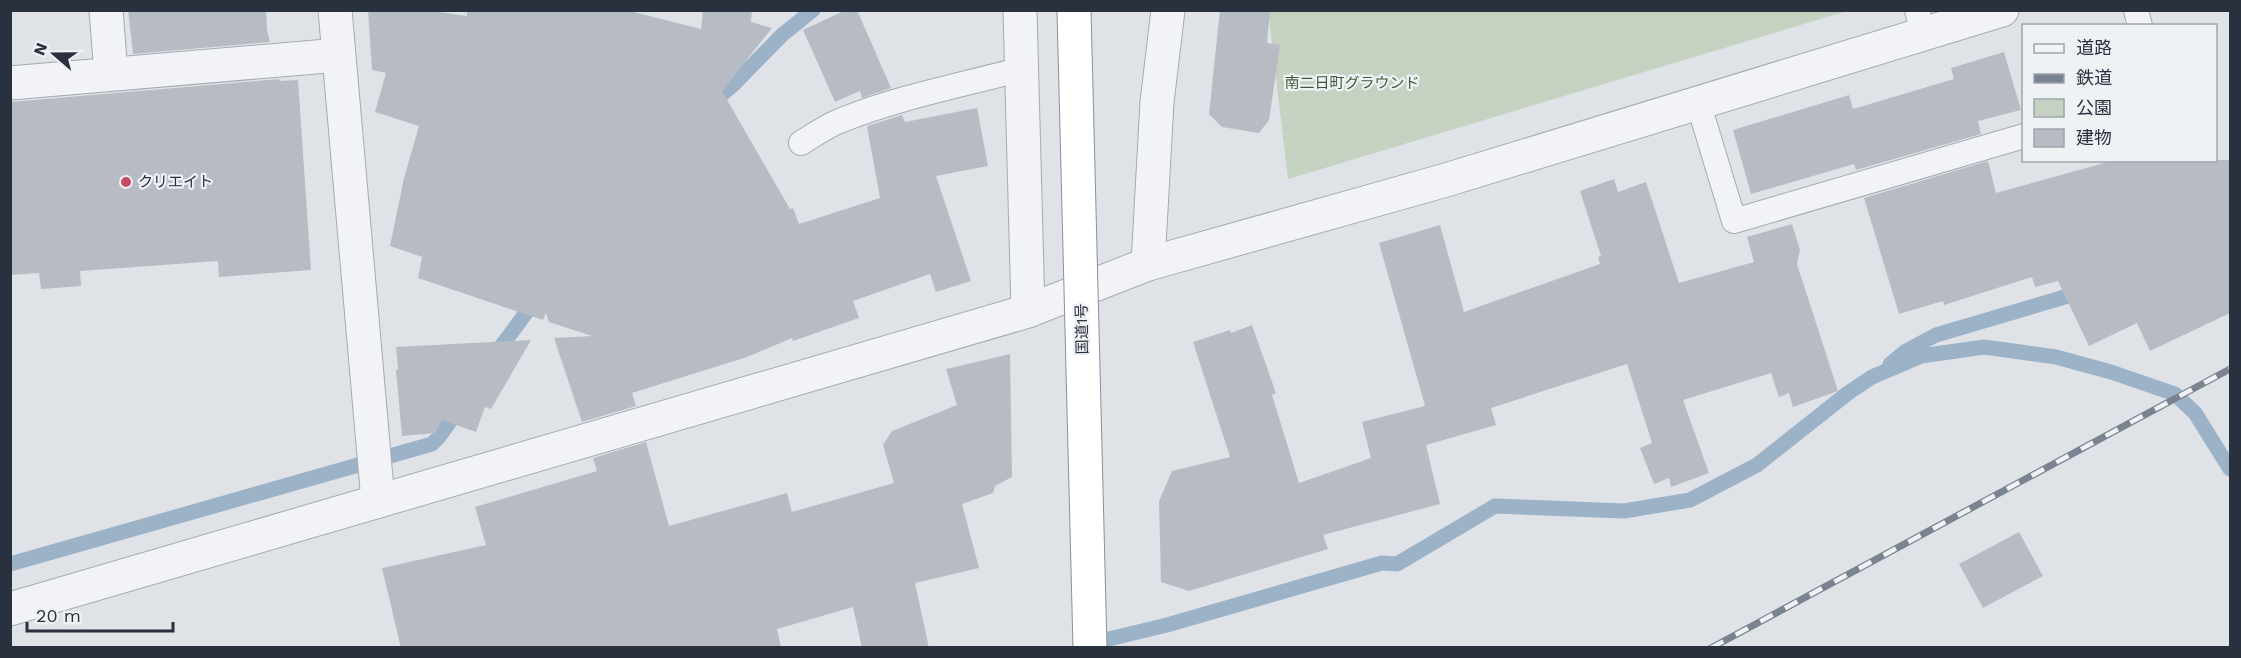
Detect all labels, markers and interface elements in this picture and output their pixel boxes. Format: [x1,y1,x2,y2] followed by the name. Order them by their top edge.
[24,24,84,84] north arrow
[2022,24,2217,162] legend
[2076,37,2112,58] text: 道路
[29,40,51,58] text: N
[2076,67,2112,88] text: 鉄道
[1284,74,1420,92] park label: 南二日町グラウンド
[2076,97,2112,118] text: 公園
[2076,127,2112,148] text: 建物
[138,173,213,191] place label: クリエイト
[119,175,133,189] marker: クリエイト
[1073,303,1091,355] street label: 国道1号
[27,595,172,633] scale bar
[36,605,81,626] text: 20 m

